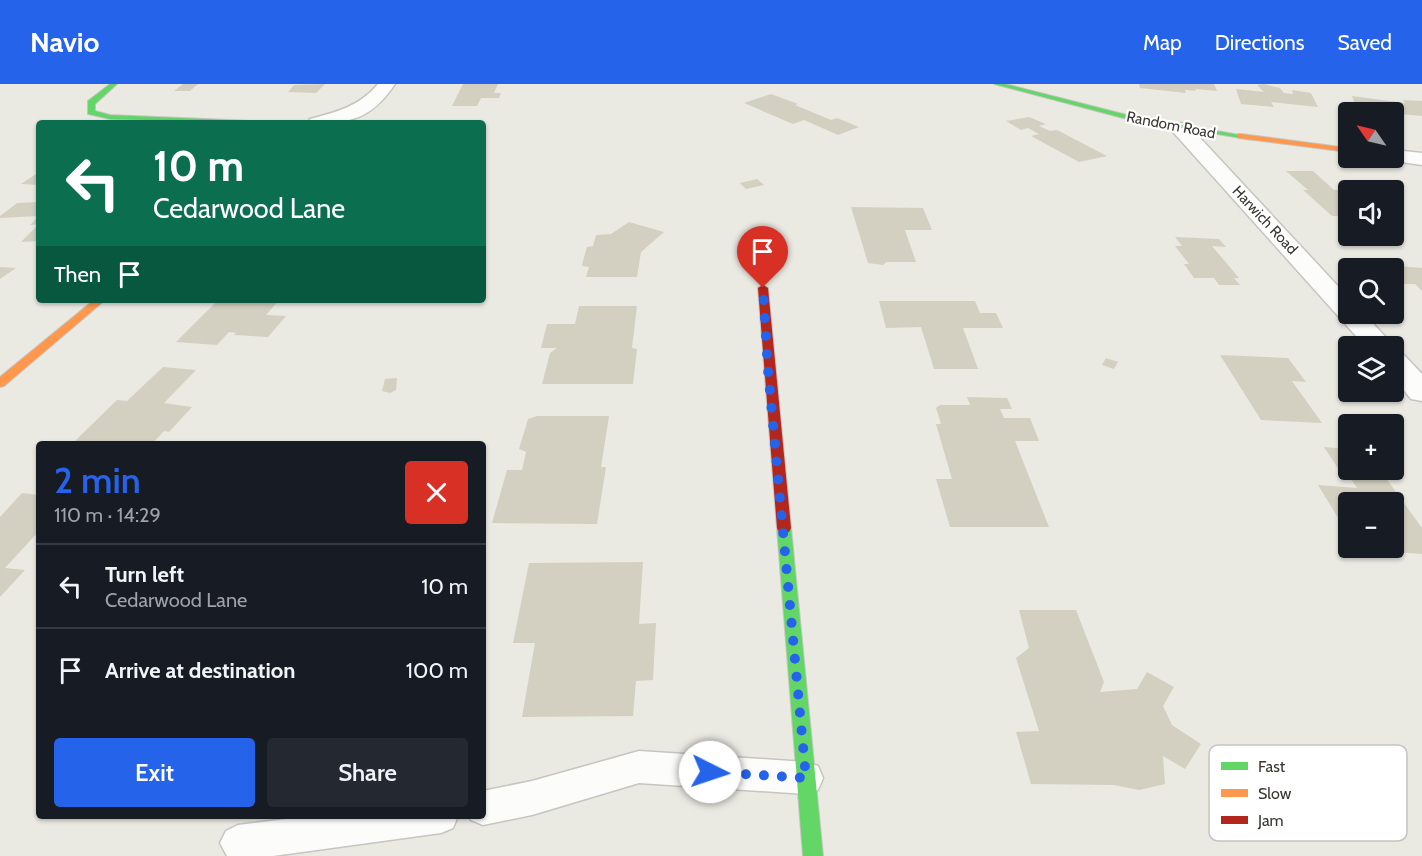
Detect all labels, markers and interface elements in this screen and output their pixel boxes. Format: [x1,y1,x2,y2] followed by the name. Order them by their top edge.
[30,25,100,59] text: Navio
[1143,30,1182,55] text: Map
[1215,30,1304,55] text: Directions
[1337,30,1392,55] text: Saved
[1338,102,1404,168] north arrow
[1338,102,1404,558] map controls
[1125,108,1217,142] street label: Random Road
[153,140,244,192] text: 10 m
[54,144,132,222] icon: left
[1338,180,1404,246] button: sound
[1229,182,1301,258] street label: Harwich Road
[153,192,345,225] text: Cedarwood Lane
[737,226,788,288] pin
[746,235,779,268] icon: arrive
[113,258,146,291] icon: arrive
[1338,258,1404,324] button: search
[54,261,101,288] text: Then
[1338,336,1404,402] button: layers
[1338,414,1404,480] button: +
[54,458,141,502] text: 2 min
[405,461,468,524] button: close
[1338,492,1404,558] button: −
[54,503,161,527] text: 110 m · 14:29
[105,561,184,588] text: Turn left
[54,570,87,603] icon: left
[421,573,468,600] text: 10 m
[105,588,247,612] text: Cedarwood Lane
[54,654,87,687] icon: arrive
[105,657,295,684] text: Arrive at destination
[406,657,468,684] text: 100 m
[54,738,255,807] button: Exit
[267,738,468,807] button: Share
[678,740,742,804] position arrow
[1209,745,1407,841] legend
[1258,757,1286,776] text: Fast
[1258,784,1292,803] text: Slow
[1257,811,1284,830] text: Jam

